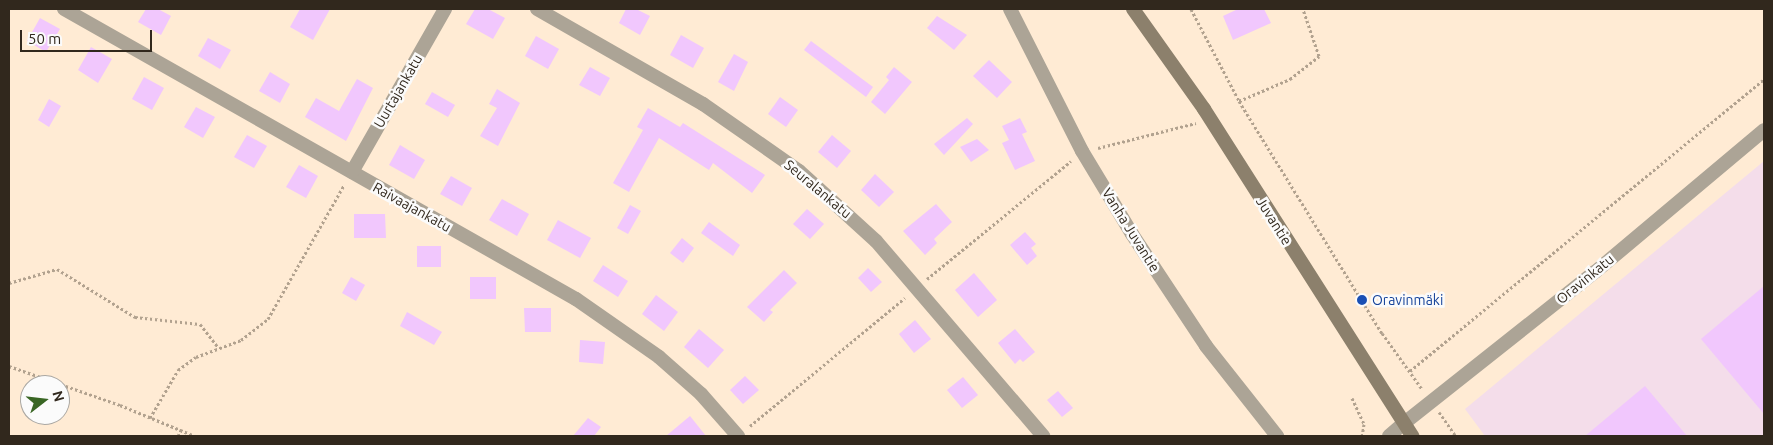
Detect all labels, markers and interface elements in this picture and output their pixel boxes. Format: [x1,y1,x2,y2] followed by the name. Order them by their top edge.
[22,20,155,52] scale bar
[28,30,61,47] text: 50 m
[370,51,426,131] street label: Uurtajankatu
[781,156,855,222] street label: Seuralankatu
[370,179,454,235] street label: Raivaajankatu
[1099,185,1163,275] street label: Vanha Juvantie
[1253,194,1295,248] street label: Juvantie
[1553,251,1617,307] street label: Oravinkatu
[1372,292,1443,308] place label: Oravinmäki
[1356,294,1368,306] marker: Oravinmäki
[20,375,70,425] north arrow
[49,389,68,403] text: N

